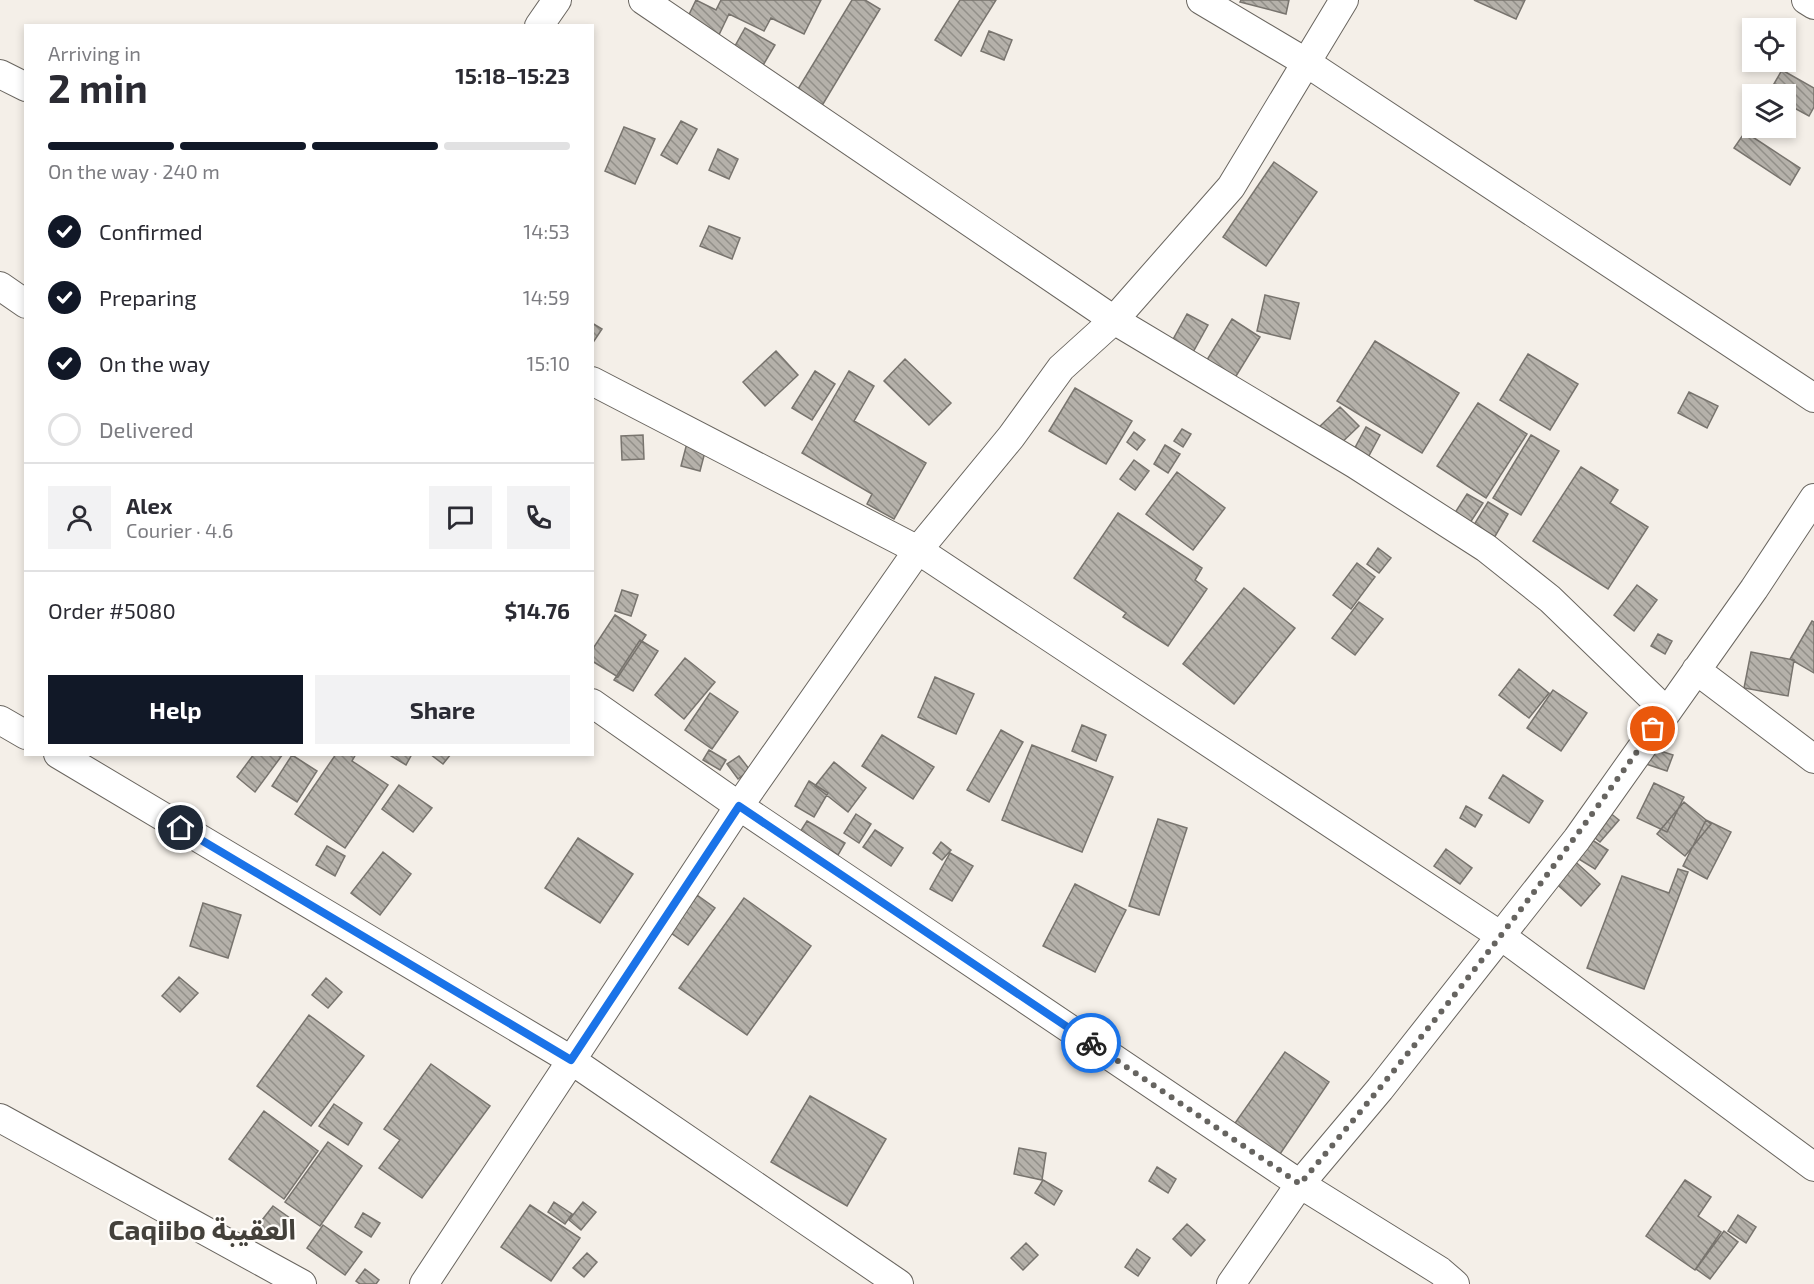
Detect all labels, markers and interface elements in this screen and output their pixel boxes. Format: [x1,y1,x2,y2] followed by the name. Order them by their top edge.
[1742,18,1796,138] map controls
[1742,18,1796,72] button: locate
[48,41,141,65] text: Arriving in
[455,62,570,88] text: 15:18–15:23
[48,64,148,111] text: 2 min
[1742,84,1796,138] button: layers
[48,159,220,183] text: On the way · 240 m
[48,215,81,248] icon: check
[99,218,203,244] text: Confirmed
[523,219,570,243] text: 14:53
[48,281,81,314] icon: check
[99,284,197,310] text: Preparing
[523,285,570,309] text: 14:59
[48,347,81,380] icon: check
[99,350,210,376] text: On the way
[527,351,570,375] text: 15:10
[99,416,194,442] text: Delivered
[48,486,111,549] button: person
[429,486,492,549] button: chat
[507,486,570,549] button: phone
[126,492,172,518] text: Alex
[126,518,233,542] text: Courier · 4.6
[48,597,176,623] text: Order #5080
[504,597,570,623] text: $14.76
[48,675,303,744] button: Help
[315,675,570,744] button: Share
[1627,703,1678,754] pin
[1636,712,1669,745] icon: bag
[155,802,206,853] pin
[164,811,197,844] icon: home
[1061,1013,1121,1073] courier
[1075,1027,1108,1060] icon: bike
[108,1212,296,1247] district label: Caqiibo العقيبة

